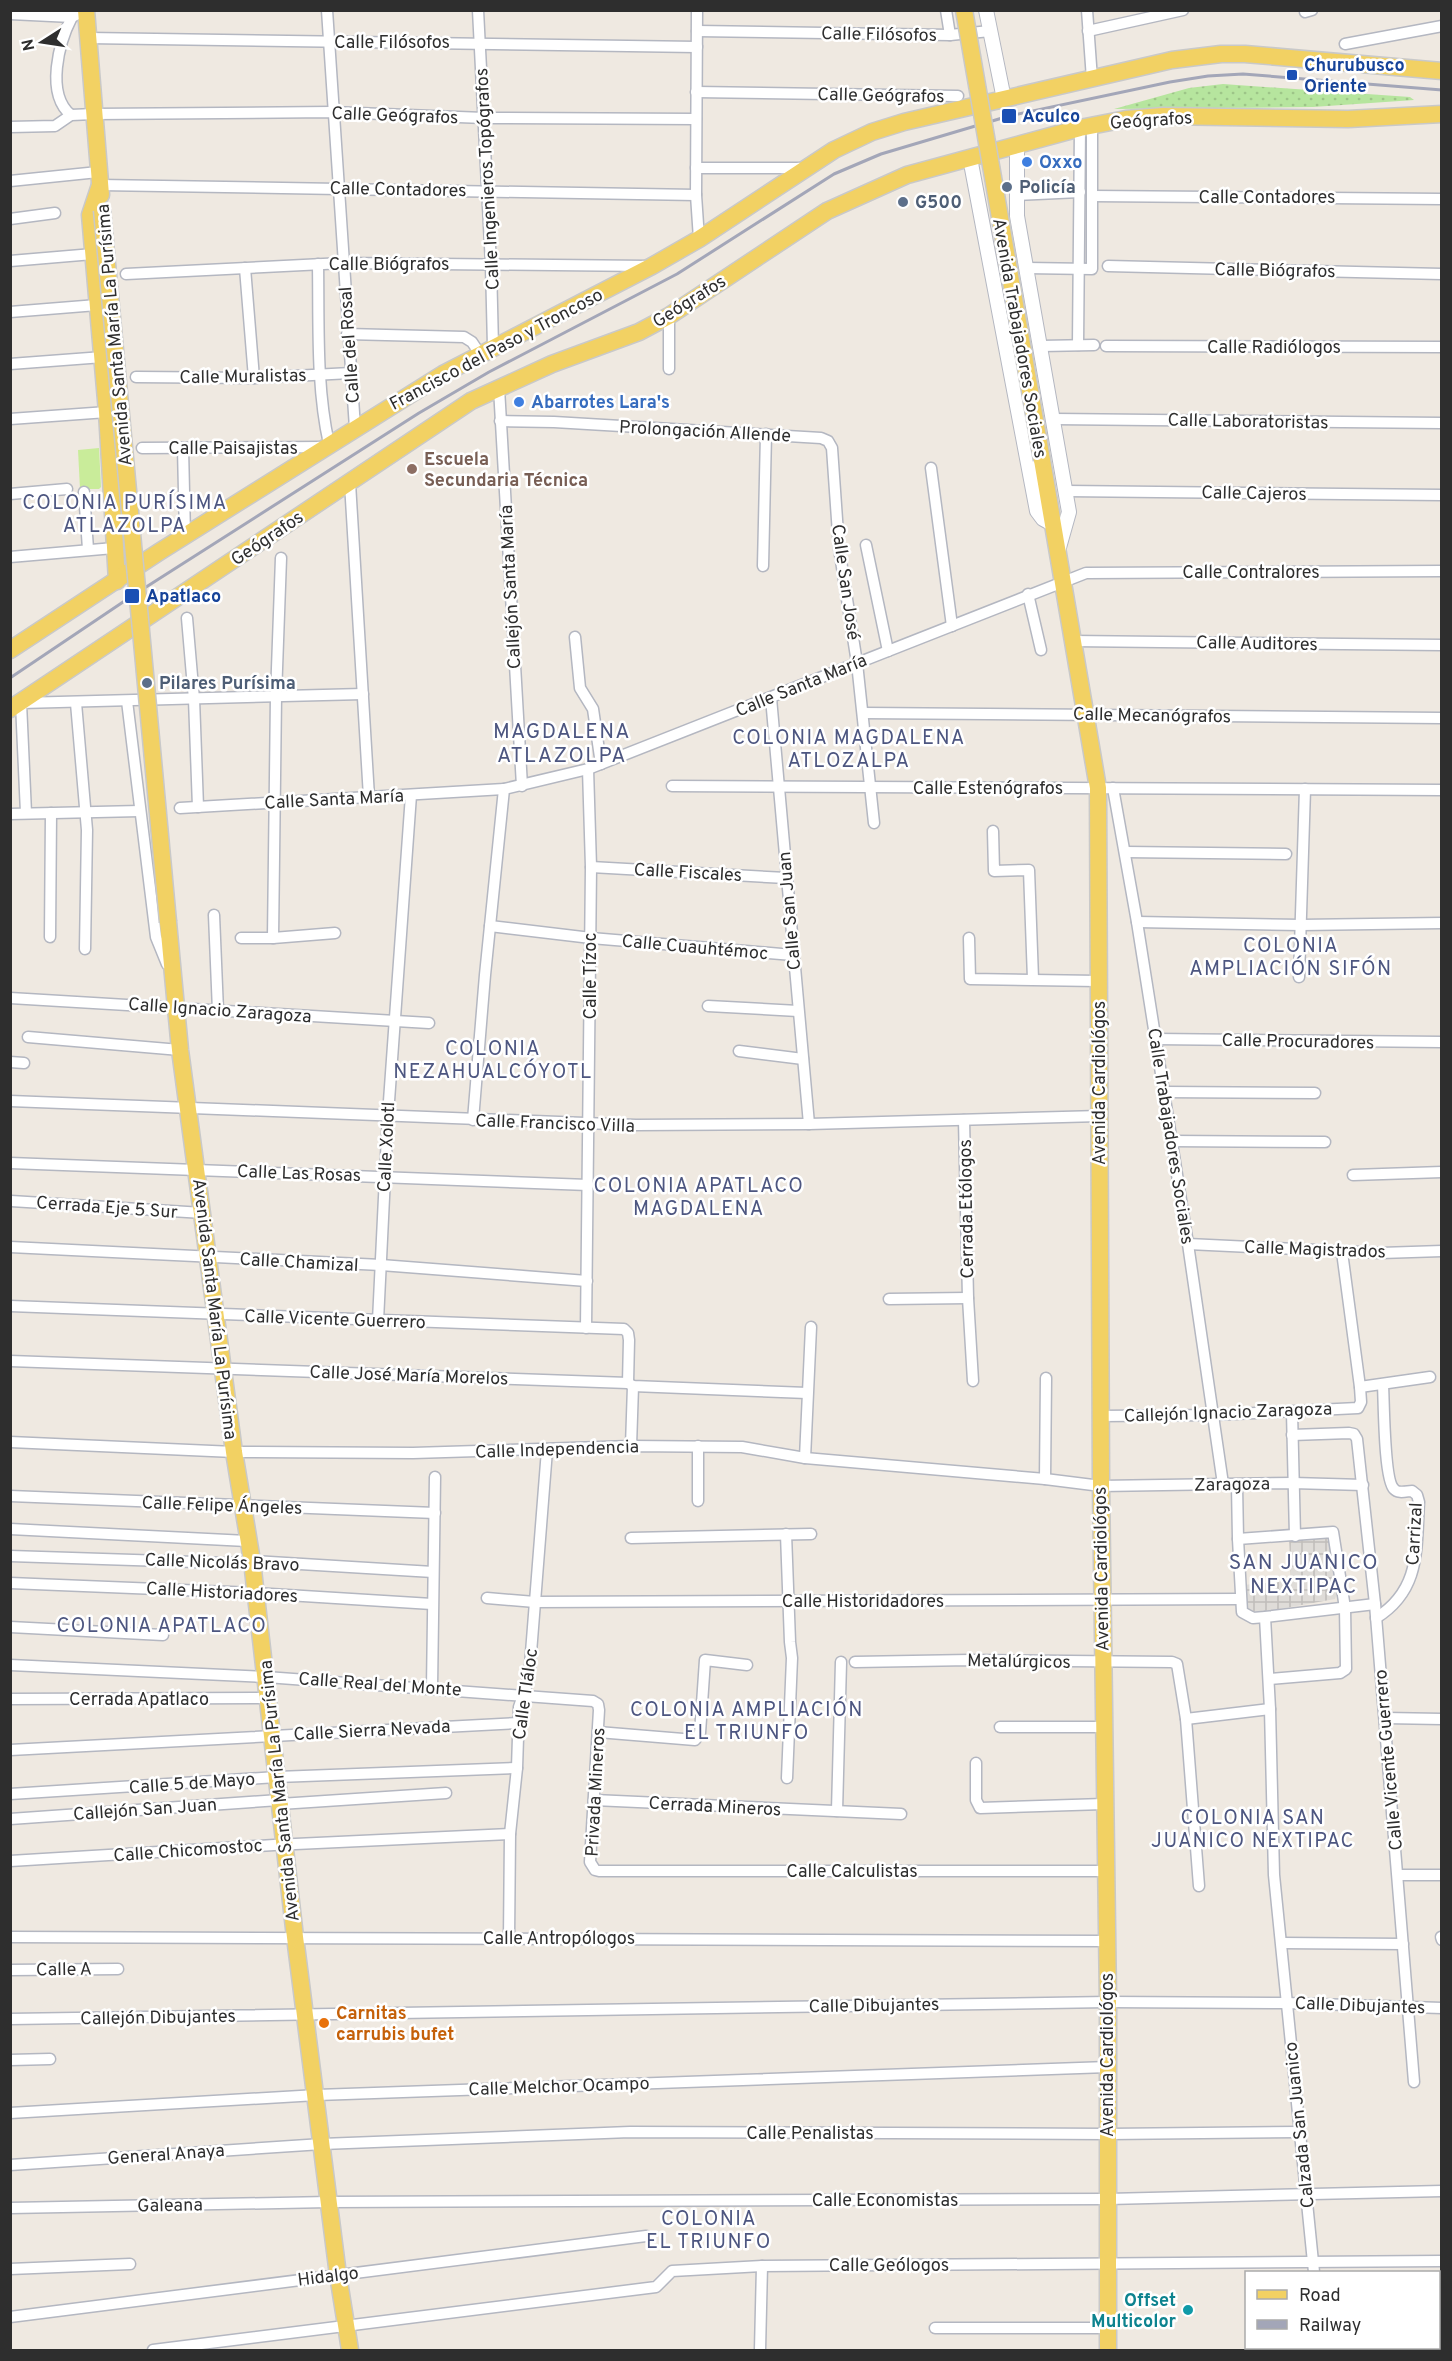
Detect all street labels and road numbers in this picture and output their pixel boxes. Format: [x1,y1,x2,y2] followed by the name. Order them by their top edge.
[821,23,937,48] street label: Calle Filósofos
[334,32,450,55] street label: Calle Filósofos
[471,67,506,291] street label: Calle Ingenieros Topógrafos
[817,84,945,109] street label: Calle Geógrafos
[331,103,459,130] street label: Calle Geógrafos
[1109,107,1193,136] street label: Geógrafos
[329,178,467,203] street label: Calle Contadores
[1199,187,1335,210] street label: Calle Contadores
[93,203,138,467] street label: Avenida Santa María La Purísima
[986,217,1051,460] street label: Avenida Trabajadores Sociales
[328,254,450,277] street label: Calle Biógrafos
[1214,259,1336,284] street label: Calle Biógrafos
[649,271,731,334] street label: Geógrafos
[386,284,607,417] street label: Francisco del Paso y Troncoso
[335,286,366,404] street label: Calle del Rosal
[1207,337,1341,360] street label: Calle Radiólogos
[179,365,307,390] street label: Calle Muralistas
[1167,410,1329,435] street label: Calle Laboratoristas
[618,417,791,448] street label: Prolongación Allende
[168,438,298,461] street label: Calle Paisajistas
[1201,482,1307,507] street label: Calle Cajeros
[496,504,527,670] street label: Callejón Santa María
[227,507,309,572] street label: Geógrafos
[825,523,864,642] street label: Calle San José
[1182,562,1320,585] street label: Calle Contralores
[1196,632,1318,657] street label: Calle Auditores
[732,650,871,723] street label: Calle Santa María
[1073,704,1231,729] street label: Calle Mecanógrafos
[913,778,1063,801] street label: Calle Estenógrafos
[264,785,404,816] street label: Calle Santa María
[774,850,807,971] street label: Calle San Juan
[633,859,743,888] street label: Calle Fiscales
[621,931,769,966] street label: Calle Cuauhtémoc
[580,932,603,1020] street label: Calle Tízoc
[127,994,312,1029] street label: Calle Ignacio Zaragoza
[1089,1001,1112,1165] street label: Avenida Cardiológos
[1141,1026,1198,1246] street label: Calle Trabajadores Sociales
[1221,1030,1375,1055] street label: Calle Procuradores
[374,1101,401,1193] street label: Calle Xolotl
[475,1110,635,1139] street label: Calle Francisco Villa
[955,1139,980,1279] street label: Cerrada Etólogos
[236,1161,361,1188] street label: Calle Las Rosas
[186,1177,241,1441] street label: Avenida Santa María La Purísima
[35,1192,178,1225] street label: Cerrada Eje 5 Sur
[1244,1237,1386,1264] street label: Calle Magistrados
[239,1249,359,1278] street label: Calle Chamizal
[244,1306,426,1335] street label: Calle Vicente Guerrero
[309,1362,509,1391] street label: Calle José María Morelos
[1123,1398,1333,1429] street label: Callejón Ignacio Zaragoza
[475,1436,639,1465] street label: Calle Independencia
[1194,1473,1270,1498] street label: Zaragoza
[1090,1486,1115,1651] street label: Avenida Cardiológos
[141,1490,303,1521] street label: Calle Felipe Ángeles
[1402,1502,1429,1566] street label: Carrizal
[144,1549,300,1578] street label: Calle Nicolás Bravo
[145,1578,299,1609] street label: Calle Historiadores
[782,1591,944,1614] street label: Calle Historidadores
[509,1647,544,1742] street label: Calle Tláloc
[967,1650,1071,1675] street label: Metalúrgicos
[255,1659,306,1923] street label: Avenida Santa María La Purísima
[298,1668,462,1703] street label: Calle Real del Monte
[1370,1668,1409,1851] street label: Calle Vicente Guerrero
[69,1689,209,1712] street label: Cerrada Apatlaco
[293,1716,451,1747] street label: Calle Sierra Nevada
[582,1727,611,1857] street label: Privada Mineros
[128,1769,256,1800] street label: Calle 5 de Mayo
[648,1793,782,1822] street label: Cerrada Mineros
[72,1794,218,1827] street label: Callejón San Juan
[113,1835,263,1868] street label: Calle Chicomostoc
[786,1861,918,1884] street label: Calle Calculistas
[483,1928,635,1951] street label: Calle Antropólogos
[36,1959,92,1982] street label: Calle A
[1097,1973,1120,2137] street label: Avenida Cardiológos
[1294,1993,1426,2020] street label: Calle Dibujantes
[808,1994,940,2019] street label: Calle Dibujantes
[80,2006,236,2031] street label: Callejón Dibujantes
[1280,2041,1321,2209] street label: Calzada San Juanico
[468,2073,650,2102] street label: Calle Melchor Ocampo
[746,2123,874,2146] street label: Calle Penalistas
[107,2140,225,2171] street label: General Anaya
[812,2190,958,2213] street label: Calle Economistas
[137,2194,203,2219] street label: Galeana
[829,2255,949,2278] street label: Calle Geólogos
[296,2262,360,2293] street label: Hidalgo

